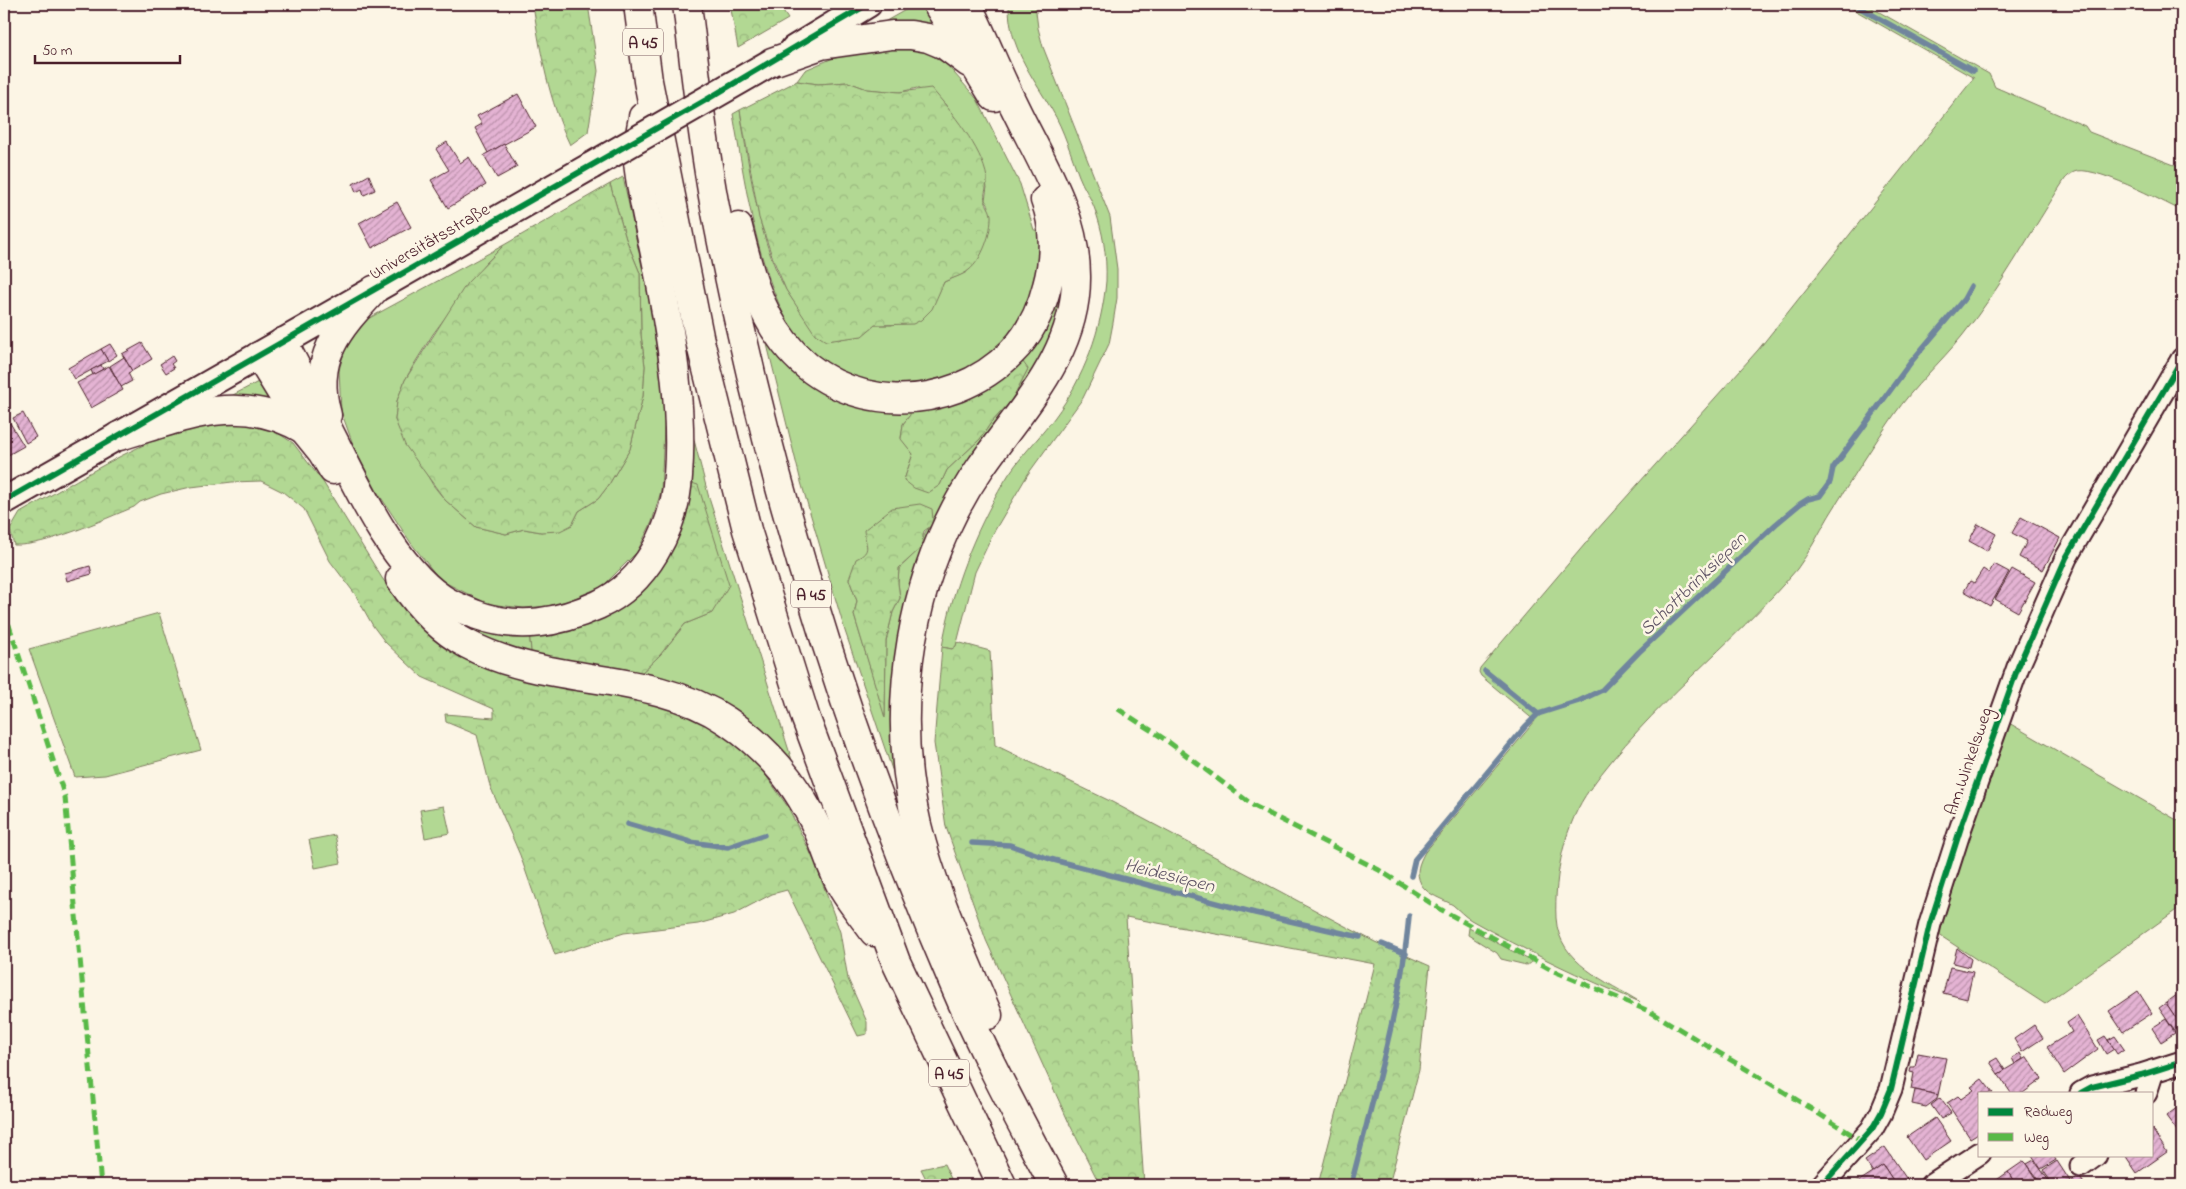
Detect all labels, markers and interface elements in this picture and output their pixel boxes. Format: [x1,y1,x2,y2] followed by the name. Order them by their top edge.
[623,28,663,56] road number: A 45
[35,32,180,64] scale bar
[42,40,73,62] text: 50 m
[365,197,496,288] street label: Universitätsstraße
[1634,526,1754,643] water label: Schottbrinksiepen
[791,580,831,608] road number: A 45
[1939,704,2001,819] street label: Am Winkelsweg
[1122,852,1218,901] water label: Heidesiepen
[929,1060,969,1086] road number: A 45
[1978,1092,2154,1156] legend
[2024,1101,2072,1124] text: Radweg
[2024,1127,2049,1150] text: Weg

